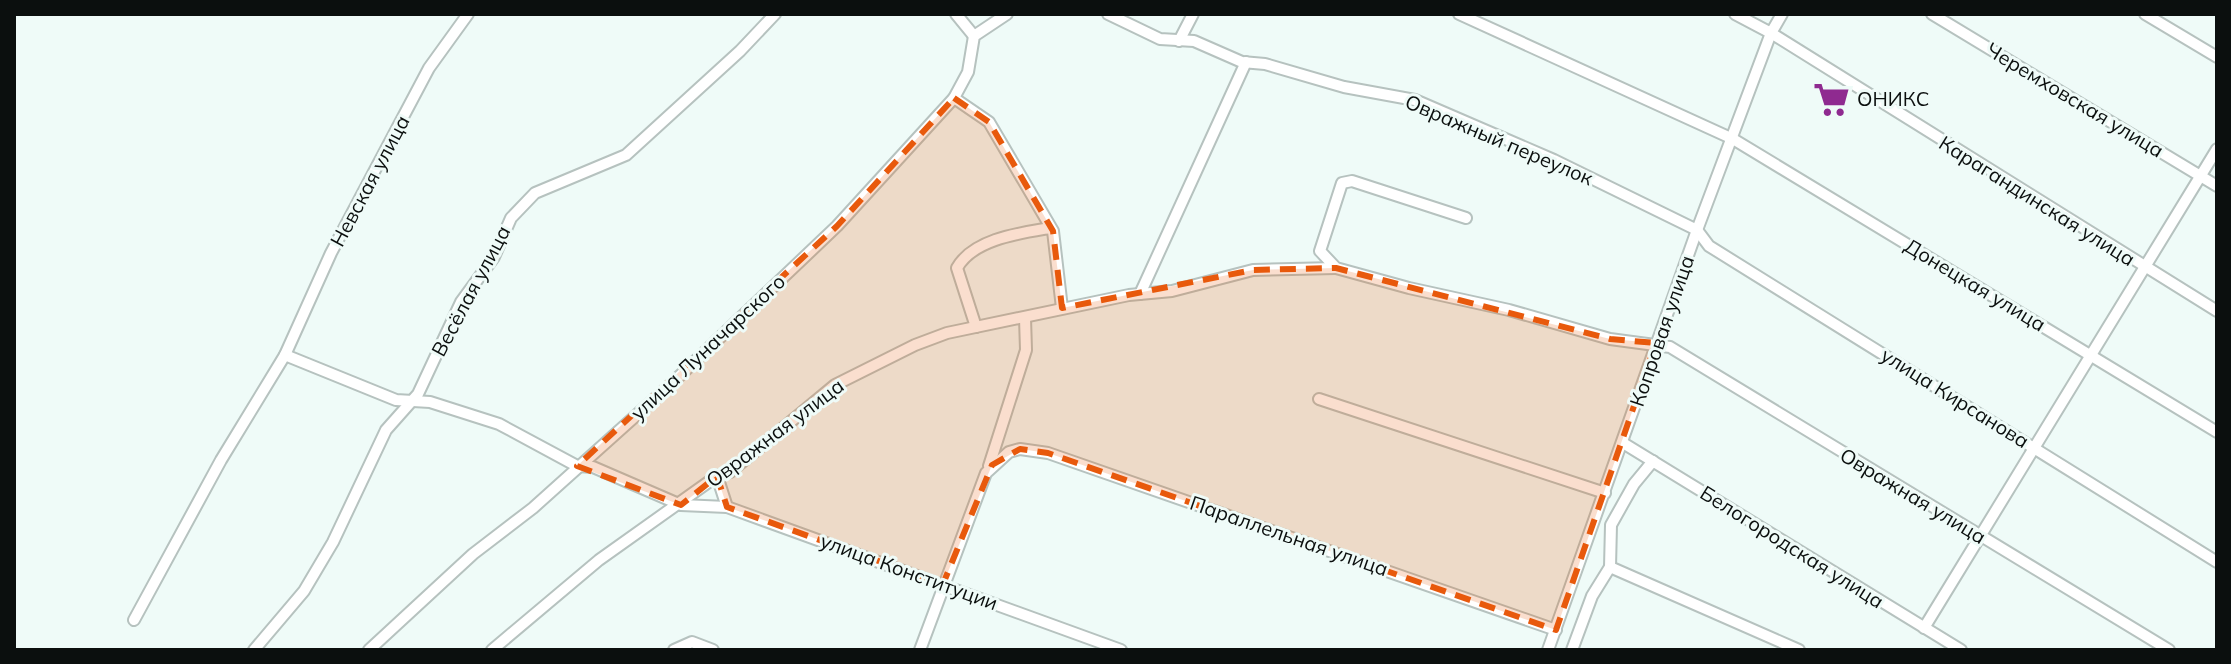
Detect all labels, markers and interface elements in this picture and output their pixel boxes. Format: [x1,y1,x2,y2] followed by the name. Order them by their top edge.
[1982,37,2169,162] street label: Черемховская улица
[1812,80,1850,118] supermarket icon: ОНИКС
[1857,86,1929,111] place label: ОНИКС
[1402,89,1597,191] street label: Овражный переулок
[324,111,415,251] street label: Невская улица
[1935,130,2140,271] street label: Карагандинская улица
[426,221,515,360] street label: Весёлая улица
[1900,233,2050,337] street label: Донецкая улица
[1624,252,1699,410] street label: Копровая улица
[625,268,790,425] street label: улица Луначарского
[1877,342,2034,453] street label: улица Кирсанова
[701,373,848,492] street label: Овражная улица
[1836,442,1991,549] street label: Овражная улица
[1696,480,1889,613] street label: Белогородская улица
[1187,490,1391,581] street label: Параллельная улица
[817,528,1001,615] street label: улица Конституции

